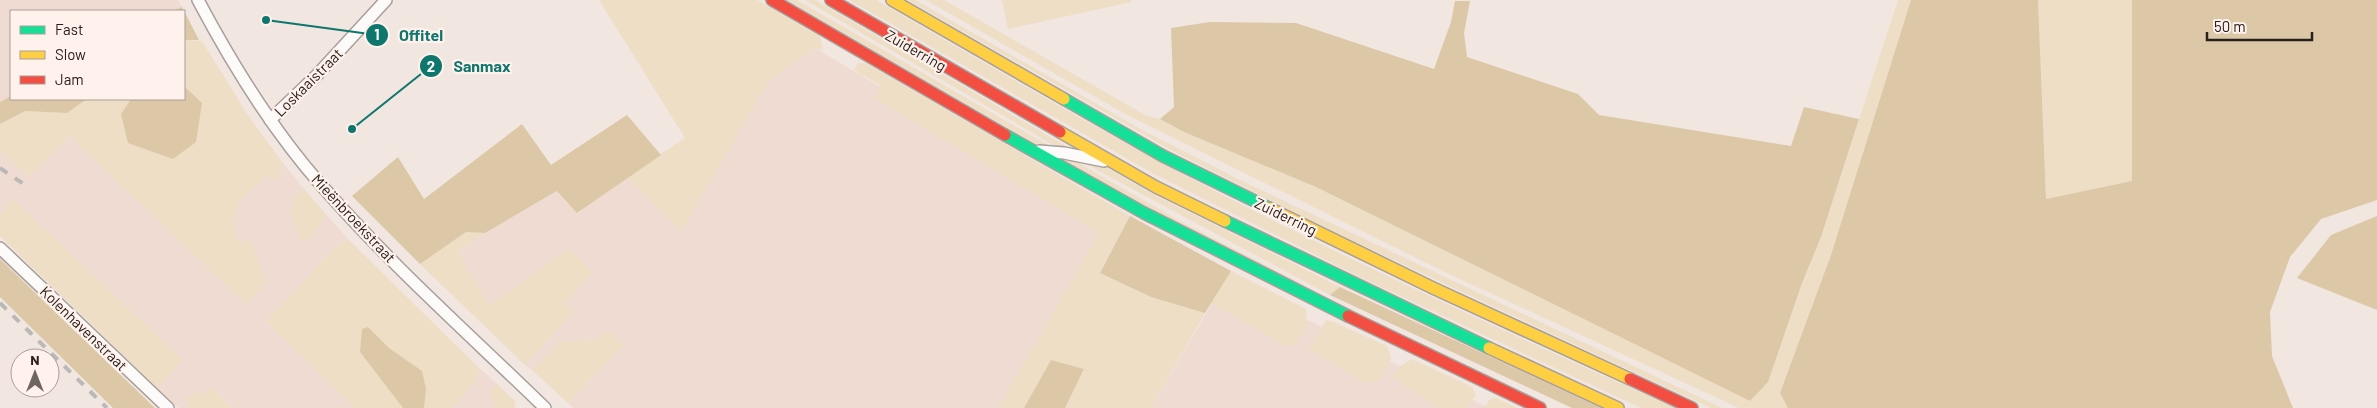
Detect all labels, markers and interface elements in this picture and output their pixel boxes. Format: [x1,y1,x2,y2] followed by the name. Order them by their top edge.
[10,10,185,100] legend
[2207,10,2312,42] scale bar
[2214,17,2246,35] text: 50 m
[55,20,83,38] text: Fast
[364,20,453,51] callout: Offitel
[374,25,380,43] text: 1
[399,25,443,44] text: Offitel
[882,25,950,75] street label: Zuiderring
[270,44,346,120] street label: Loskaaistraat
[55,45,86,63] text: Slow
[419,51,521,82] callout: Sanmax
[453,56,511,75] text: Sanmax
[427,57,435,75] text: 2
[55,70,84,88] text: Jam
[308,170,400,266] street label: Mieënbroekstraat
[1252,193,1320,239] street label: Zuiderring
[37,282,131,374] street label: Kolenhavenstraat
[10,348,60,398] north arrow
[30,351,40,368] text: N

